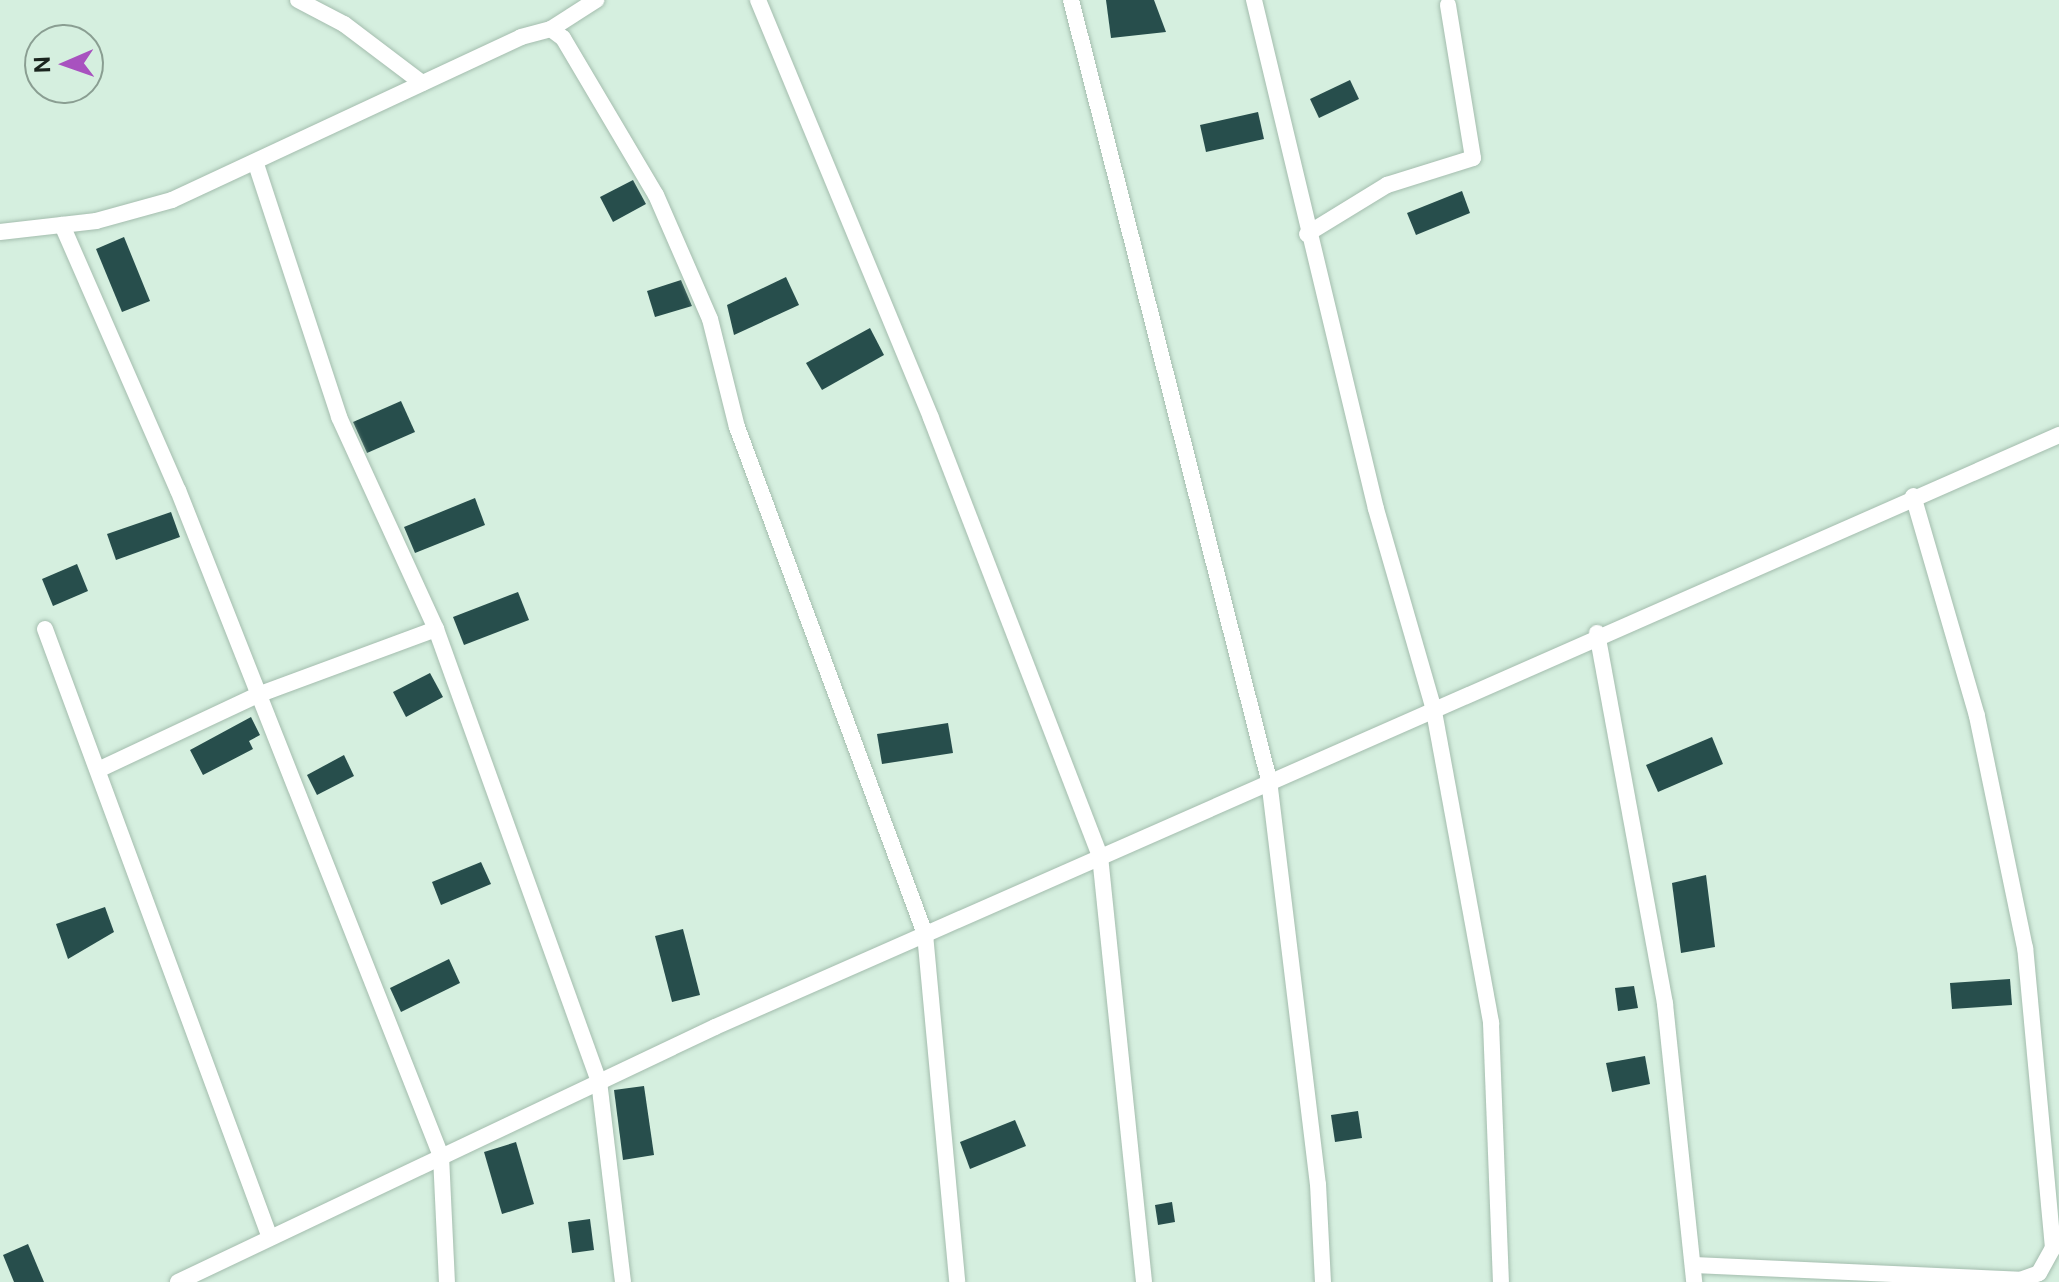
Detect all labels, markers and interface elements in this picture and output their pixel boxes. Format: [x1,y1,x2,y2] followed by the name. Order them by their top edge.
[24,24,104,104] north arrow
[29,56,55,74] text: N

